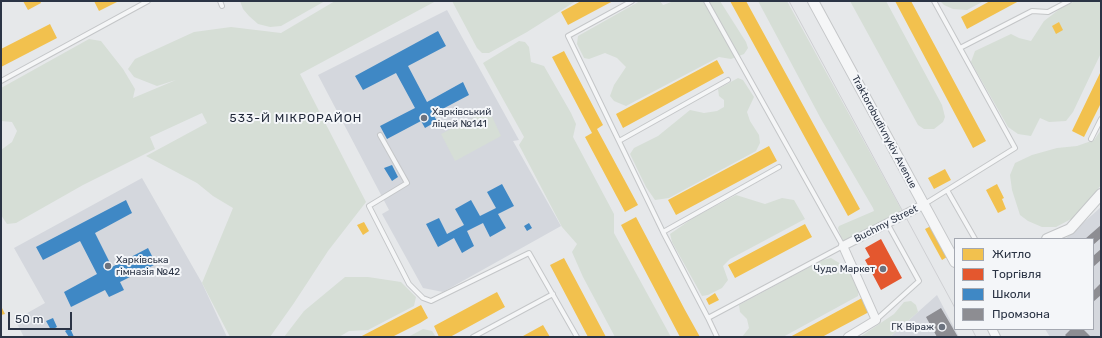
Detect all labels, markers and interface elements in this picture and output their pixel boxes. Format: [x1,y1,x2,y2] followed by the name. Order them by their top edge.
[849,73,919,191] street label: Traktorobudivnykiv Avenue
[432,106,491,130] place label: Харківський ліцей №141
[230,112,362,126] district label: 533-Й МІКРОРАЙОН
[419,113,429,123] marker: Харківський ліцей №141
[852,203,920,245] street label: Buchmy Street
[954,238,1094,330] legend
[992,247,1031,261] text: Житло
[116,254,180,278] place label: Харківська гімназія №42
[103,261,113,271] marker: Харківська гімназія №42
[814,263,875,275] place label: Чудо Маркет
[878,264,888,274] marker: Чудо Маркет
[992,267,1041,281] text: Торгівля
[992,287,1031,301] text: Школи
[10,304,74,330] scale bar
[992,307,1050,321] text: Промзона
[15,312,43,326] text: 50 m
[891,321,934,333] place label: ГК Віраж
[937,322,947,332] marker: ГК Віраж

